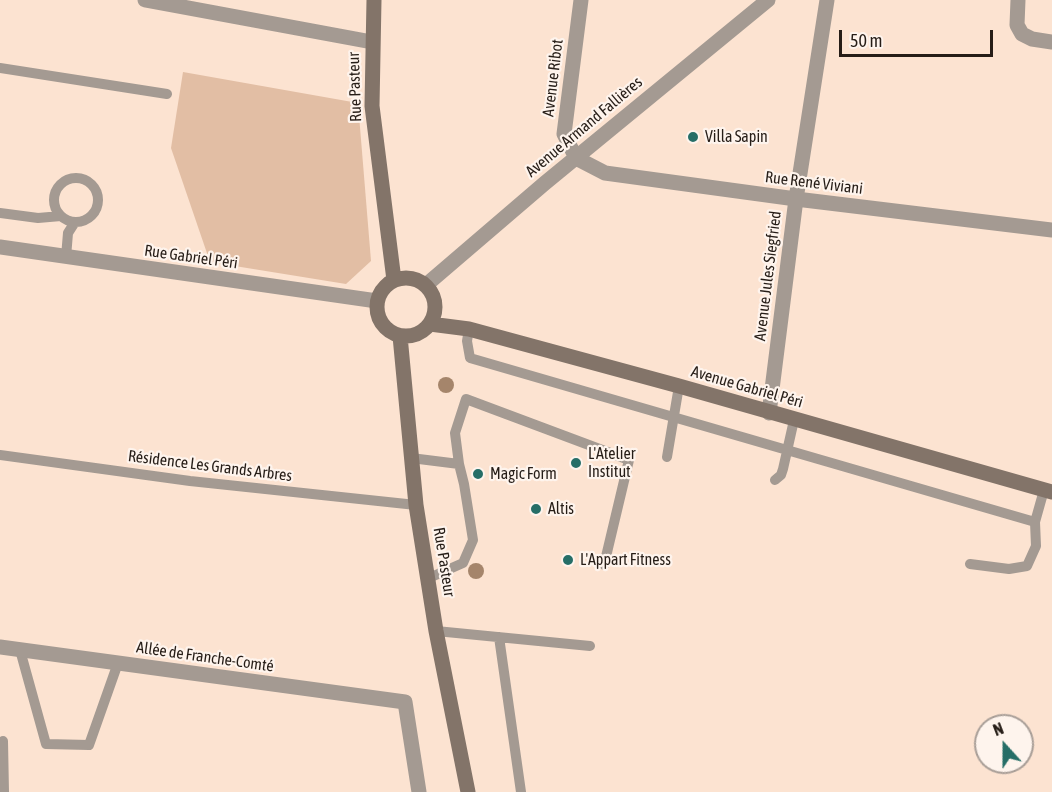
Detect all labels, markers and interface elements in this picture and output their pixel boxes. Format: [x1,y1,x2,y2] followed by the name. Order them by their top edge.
[842,18,996,56] scale bar
[850,30,882,51] text: 50 m
[539,38,567,118] street label: Avenue Ribot
[344,52,366,122] street label: Rue Pasteur
[522,73,646,181] street label: Avenue Armand Fallières
[705,127,768,147] place label: Villa Sapin
[686,130,700,144] marker: Villa Sapin
[764,167,864,199] street label: Rue René Viviani
[751,210,785,342] street label: Avenue Jules Siegfried
[143,241,239,273] street label: Rue Gabriel Péri
[689,362,805,412] street label: Avenue Gabriel Péri
[588,444,635,482] place label: L'Atelier Institut
[127,446,293,486] street label: Résidence Les Grands Arbres
[569,456,583,470] marker: L'Atelier Institut
[490,464,557,484] place label: Magic Form
[471,467,485,481] marker: Magic Form
[548,499,574,519] place label: Altis
[529,502,543,516] marker: Altis
[429,526,459,598] street label: Rue Pasteur
[580,550,671,570] place label: L'Appart Fitness
[561,553,575,567] marker: L'Appart Fitness
[135,638,275,676] street label: Allée de Franche-Comté
[974,714,1034,774] north arrow
[991,719,1006,739] text: N

